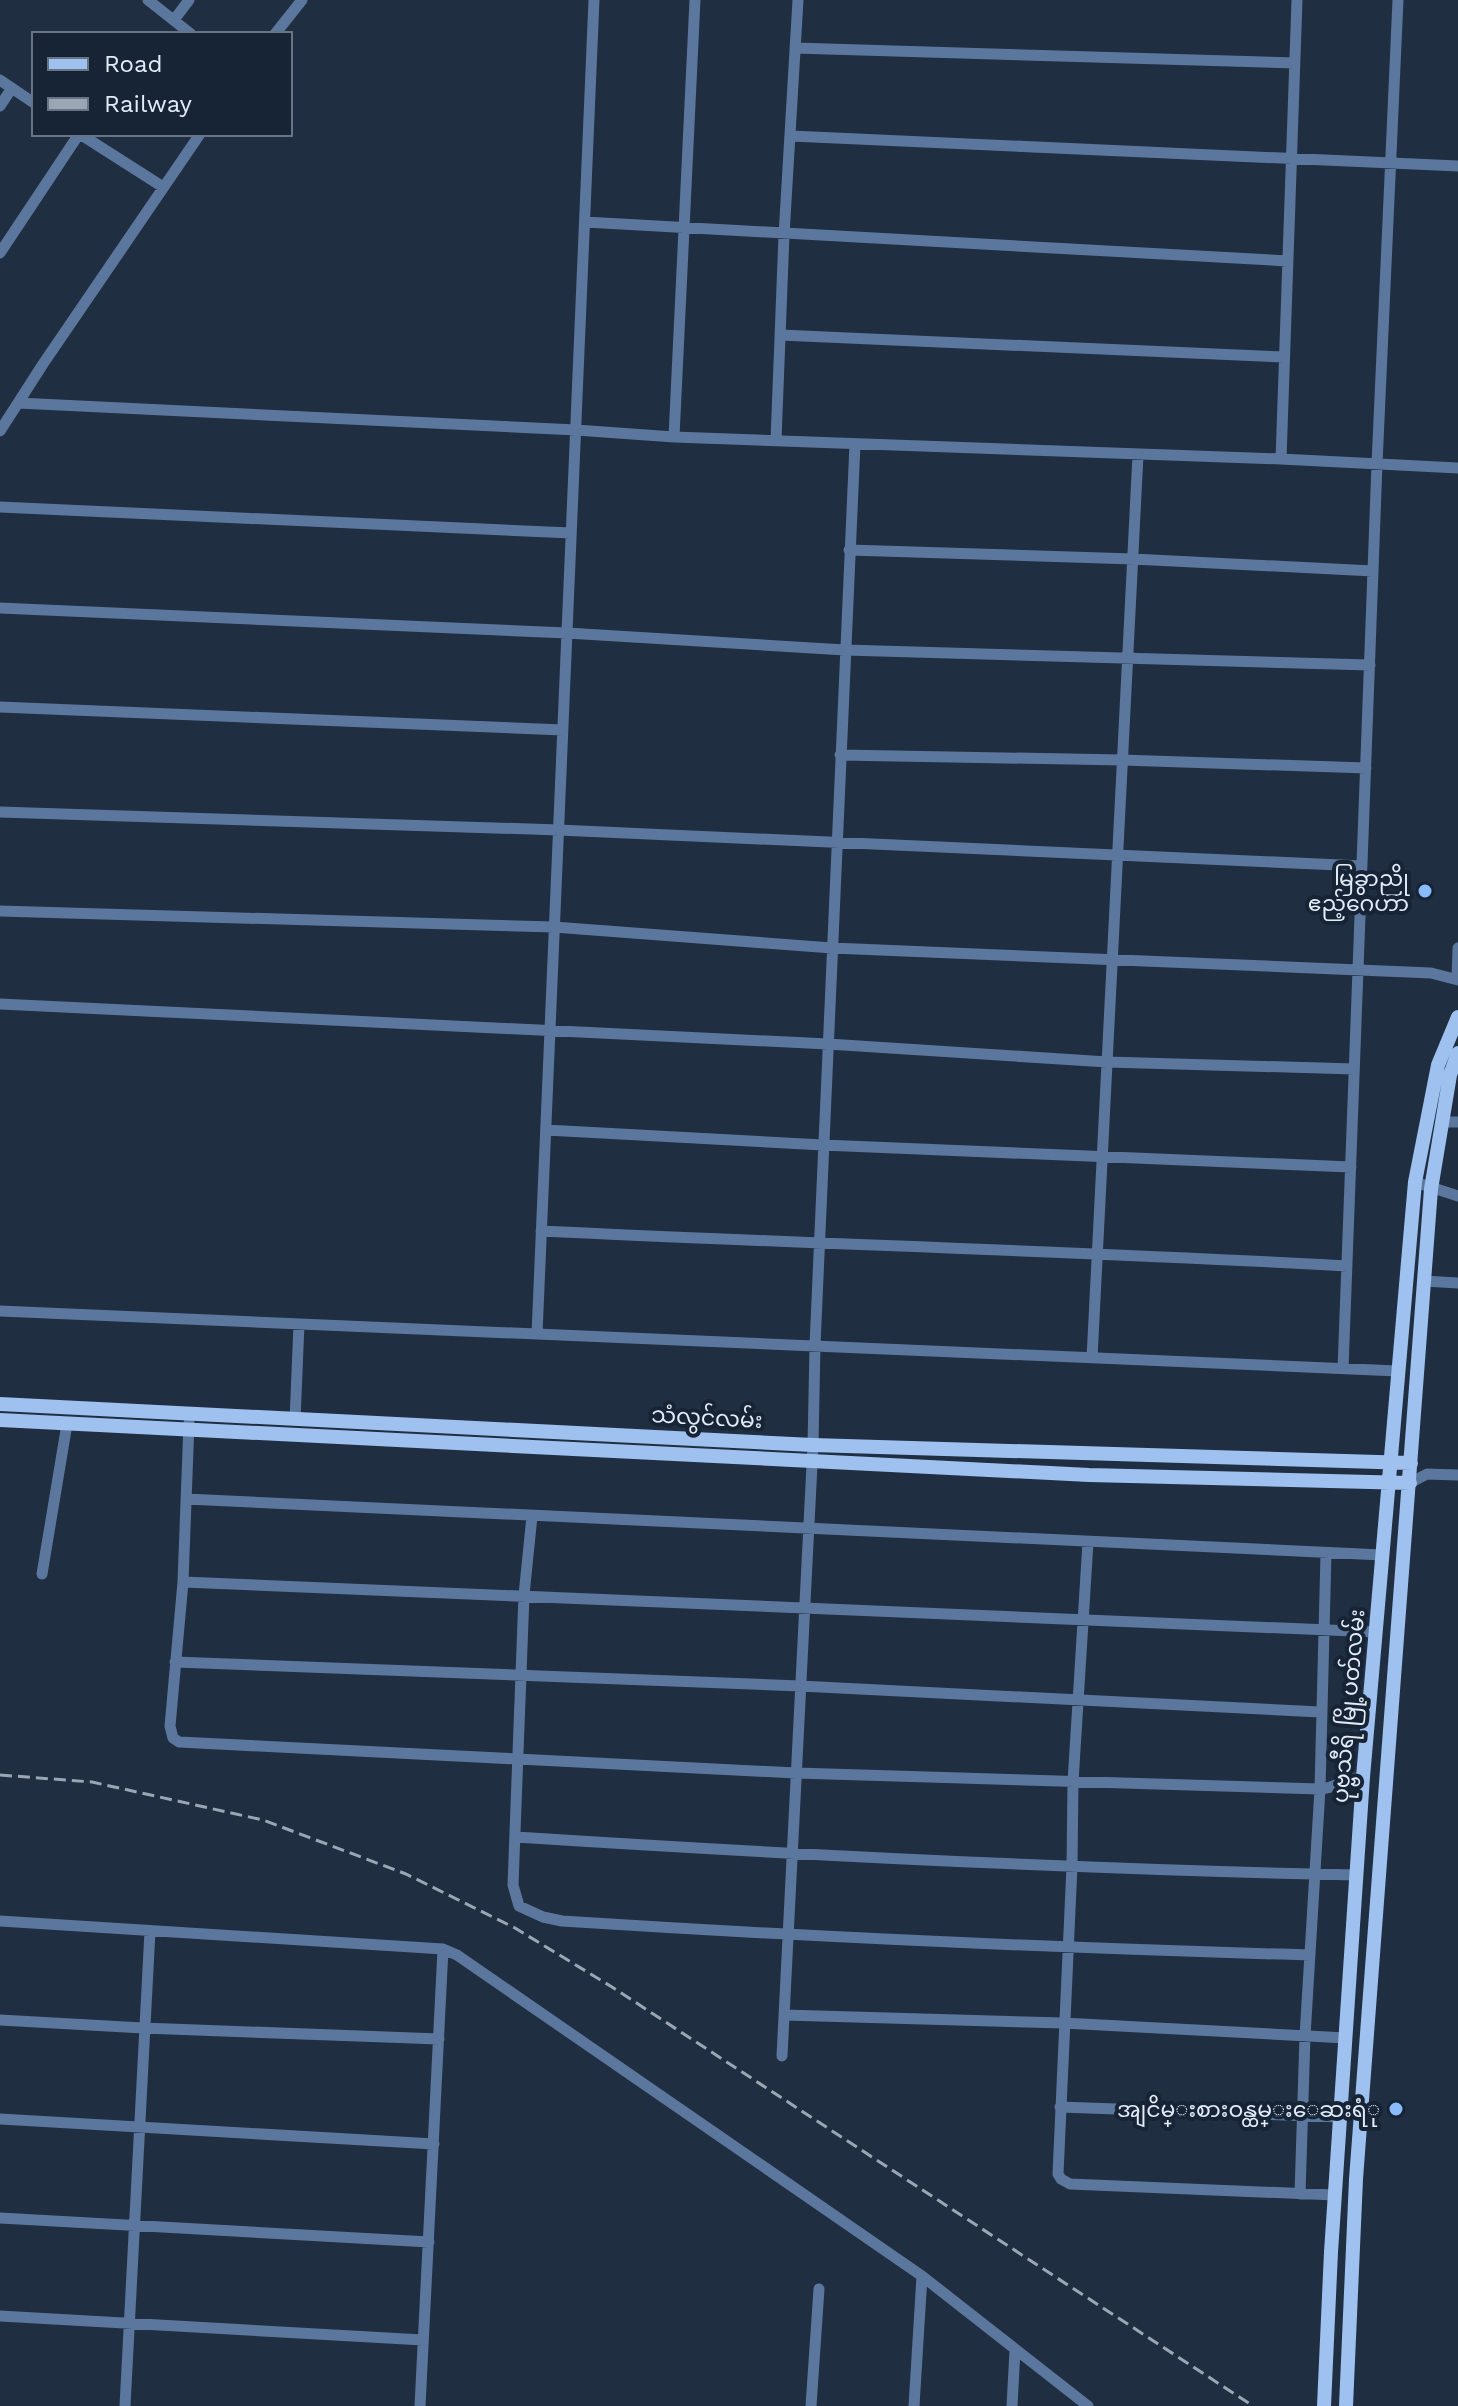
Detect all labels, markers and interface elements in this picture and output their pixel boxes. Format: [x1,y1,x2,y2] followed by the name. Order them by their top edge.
[32,32,292,136] legend
[104,50,163,78] text: Road
[104,90,193,118] text: Railway
[1308,863,1410,921] place label: မြခွာညို ဧည့်ဂေဟာ
[1416,882,1434,900] marker: မြခွာညို ဧည့်ဂေဟာ
[651,1399,763,1437] street label: သံလွင်လမ်း
[1325,1608,1375,1804] street label: ပုဗ္ဗသီရိ မြို့ပတ်လမ်း
[1117,2094,1380,2128] place label: အျငိမ္းစားဝန္ထမ္းေဆးရံု
[1387,2100,1405,2118] marker: အျငိမ္းစားဝန္ထမ္းေဆးရံု

